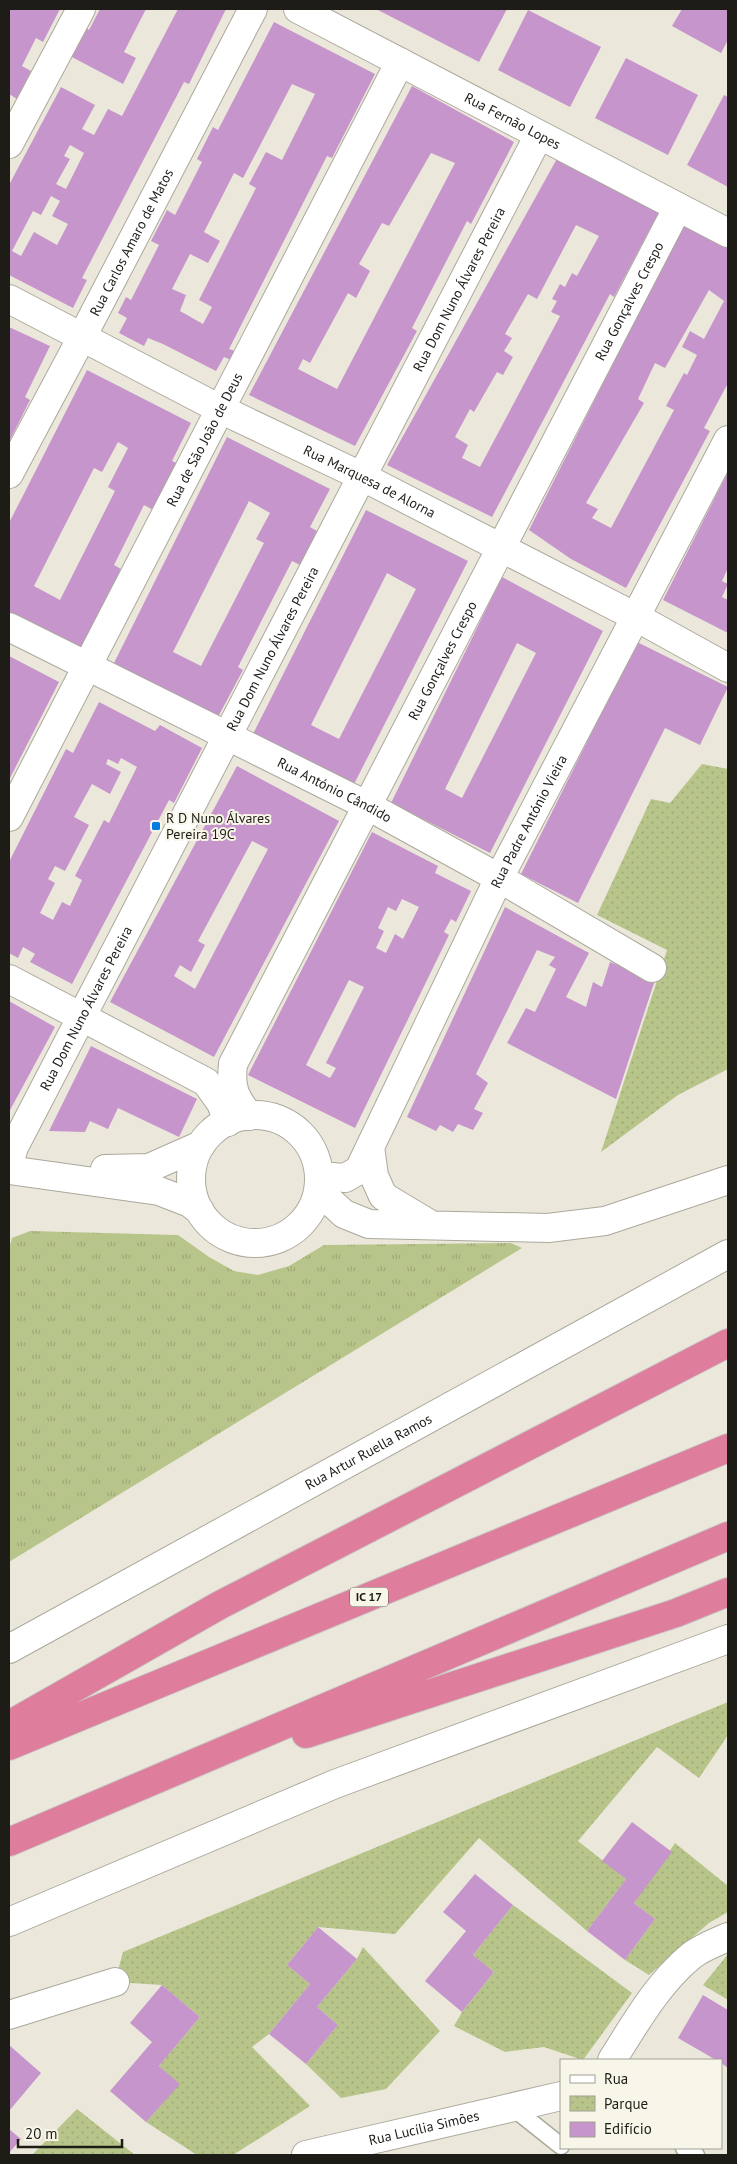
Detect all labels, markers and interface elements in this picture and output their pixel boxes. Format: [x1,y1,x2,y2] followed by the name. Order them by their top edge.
[461,88,564,153] street label: Rua Fernão Lopes
[86,165,177,319] street label: Rua Carlos Amaro de Matos
[409,204,509,375] street label: Rua Dom Nuno Álvares Pereira
[591,239,667,364] street label: Rua Gonçalves Crespo
[162,369,247,510] street label: Rua de São João de Deus
[301,441,439,522] street label: Rua Marquesa de Alorna
[222,563,323,734] street label: Rua Dom Nuno Álvares Pereira
[404,598,481,723] street label: Rua Gonçalves Crespo
[487,751,571,891] street label: Rua Padre António Vieira
[274,753,395,826] street label: Rua António Cândido
[166,809,270,843] place label: R D Nuno Álvares Pereira 19C
[150,820,162,832] marker: R D Nuno Álvares Pereira 19C
[36,923,136,1094] street label: Rua Dom Nuno Álvares Pereira
[302,1409,435,1494] street label: Rua Artur Ruella Ramos
[350,1588,388,1606] road number: IC 17
[560,2059,722,2149] legend
[604,2069,628,2088] text: Rua
[604,2094,648,2113] text: Parque
[367,2106,481,2149] street label: Rua Lucília Simões
[18,2116,121,2148] scale bar
[604,2119,652,2138] text: Edifício
[25,2124,58,2143] text: 20 m

